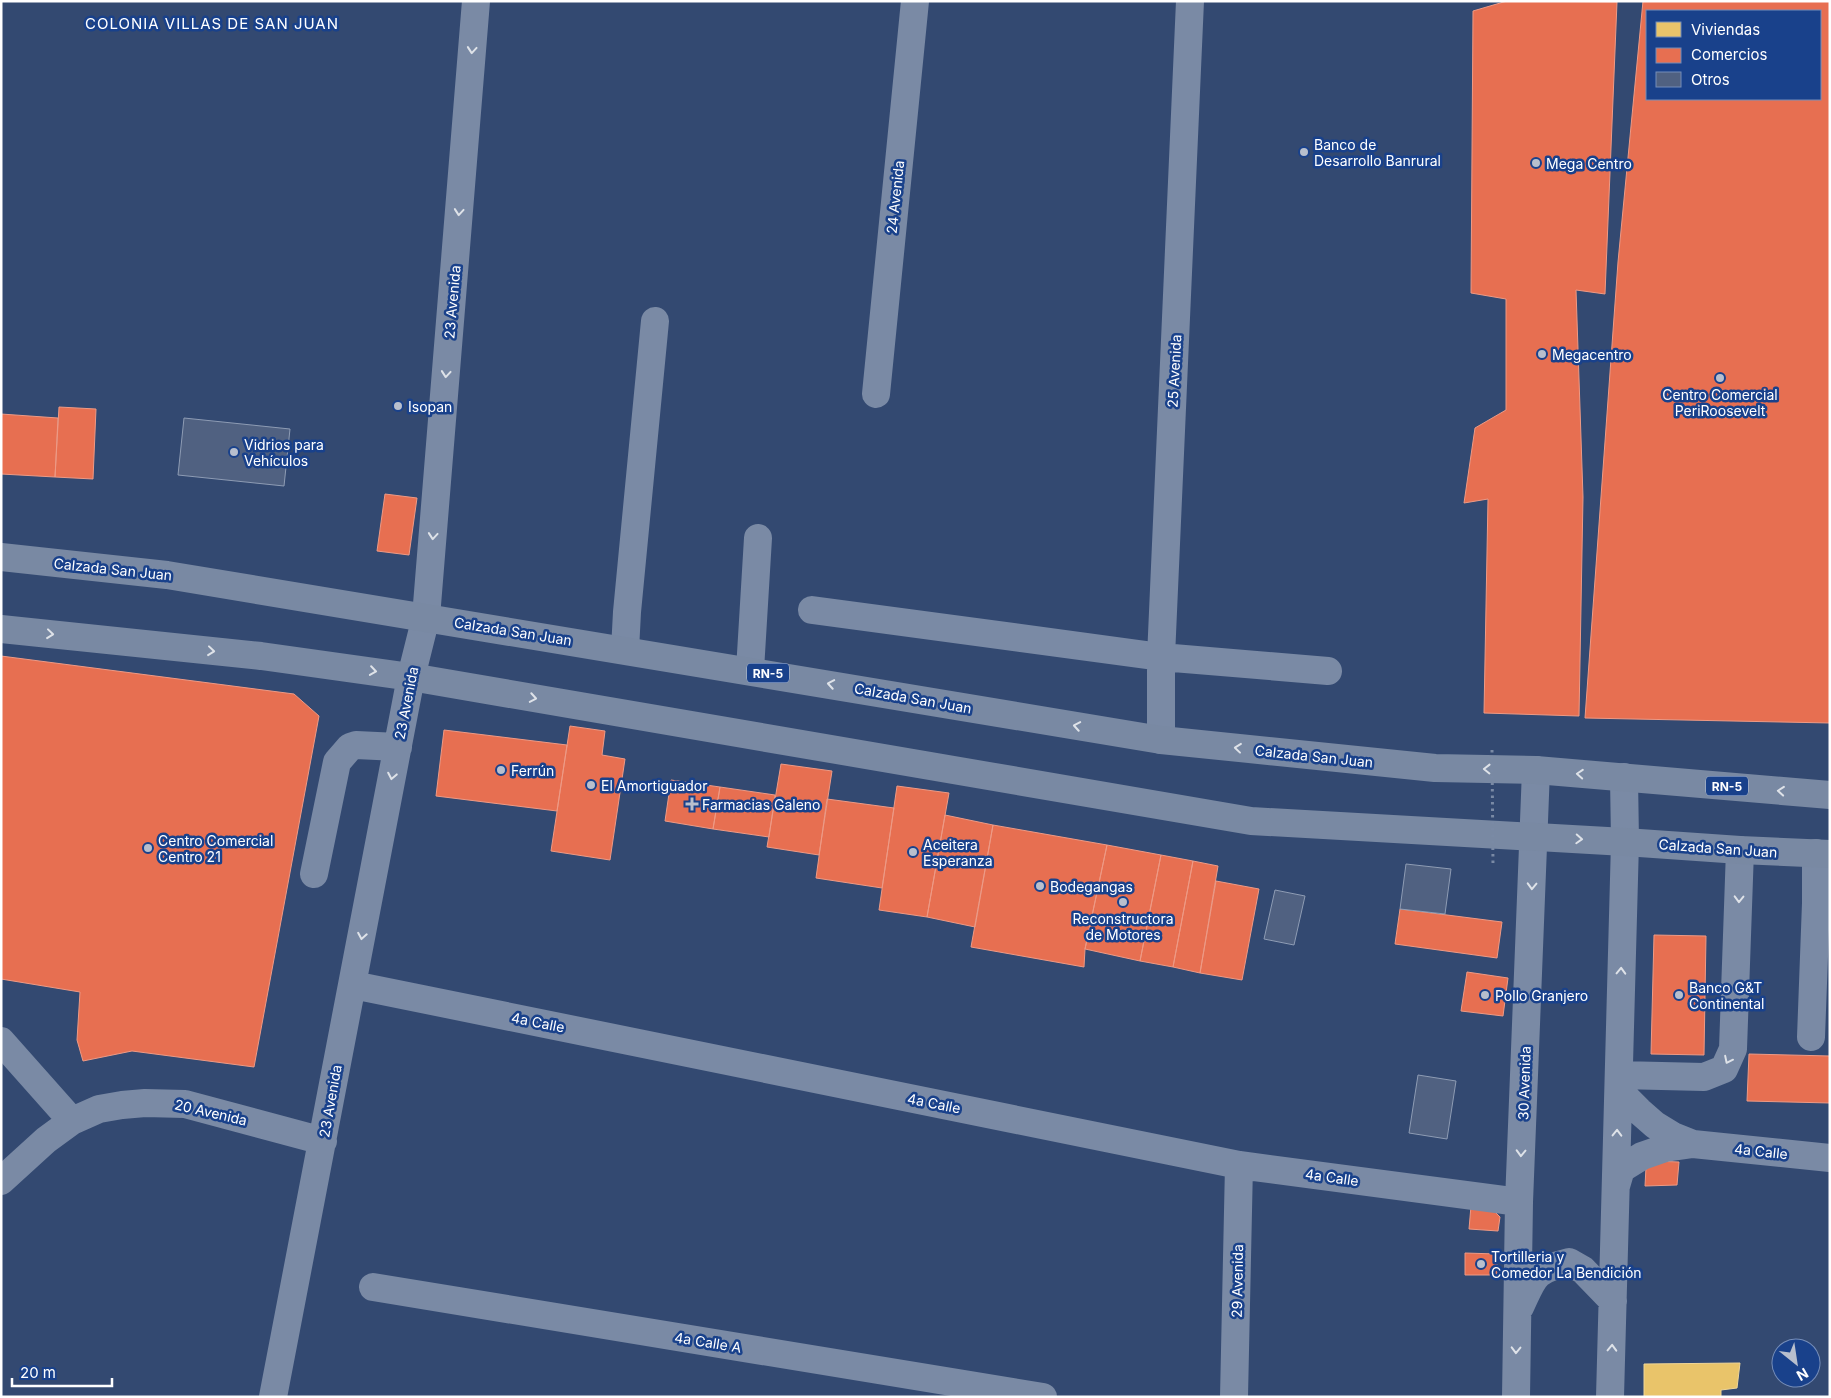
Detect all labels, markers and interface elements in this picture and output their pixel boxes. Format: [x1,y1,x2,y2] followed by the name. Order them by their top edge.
[1646,10,1821,100] legend
[85,14,339,33] district label: COLONIA VILLAS DE SAN JUAN
[1691,20,1760,39] text: Viviendas
[1691,45,1767,64] text: Comercios
[467,46,478,54] one-way arrow
[1691,70,1730,89] text: Otros
[1314,136,1441,169] place label: Banco de Desarrollo Banrural
[1298,146,1310,158] marker: Banco de Desarrollo Banrural
[1546,155,1632,172] place label: Mega Centro
[1530,157,1542,169] marker: Mega Centro
[883,159,907,235] street label: 24 Avenida
[454,208,465,216] one-way arrow
[440,265,464,339] street label: 23 Avenida
[1164,334,1184,408] street label: 25 Avenida
[1552,346,1632,363] place label: Megacentro
[1536,348,1548,360] marker: Megacentro
[441,370,452,378] one-way arrow
[1714,372,1726,384] marker: Centro Comercial PeriRoosevelt
[1662,386,1778,419] place label: Centro Comercial PeriRoosevelt
[408,398,452,415] place label: Isopan
[392,400,404,412] marker: Isopan
[244,436,324,469] place label: Vidrios para Vehículos
[228,446,240,458] marker: Vidrios para Vehículos
[428,532,439,540] one-way arrow
[53,554,173,584] street label: Calzada San Juan
[453,613,573,649] street label: Calzada San Juan
[46,628,54,639] one-way arrow
[208,645,216,656] one-way arrow
[747,664,789,682] road number: RN-5
[369,665,377,676] one-way arrow
[391,665,421,741] street label: 23 Avenida
[853,679,973,717] street label: Calzada San Juan
[826,680,835,690] one-way arrow
[529,692,537,702] one-way arrow
[1073,721,1082,731] one-way arrow
[1254,741,1374,771] street label: Calzada San Juan
[1234,743,1242,754] one-way arrow
[511,762,554,779] place label: Ferrún
[495,764,507,776] marker: Ferrún
[1483,764,1491,775] one-way arrow
[1576,768,1584,779] one-way arrow
[387,772,398,780] one-way arrow
[1706,776,1748,796] road number: RN-5
[601,777,707,794] place label: El Amortiguador
[585,779,597,791] marker: El Amortiguador
[1777,785,1785,796] one-way arrow
[702,796,821,813] place label: Farmacias Galeno
[686,798,698,810] marker: Farmacias Galeno
[158,832,273,865] place label: Centro Comercial Centro 21
[1576,834,1584,845] one-way arrow
[1658,835,1778,861] street label: Calzada San Juan
[923,836,993,869] place label: Aceitera Esperanza
[142,842,154,854] marker: Centro Comercial Centro 21
[907,846,919,858] marker: Aceitera Esperanza
[1050,878,1133,895] place label: Bodegangas
[1034,880,1046,892] marker: Bodegangas
[1527,882,1537,890] one-way arrow
[1117,896,1129,908] marker: Reconstructora de Motores
[1734,896,1744,903] one-way arrow
[1072,910,1174,943] place label: Reconstructora de Motores
[357,931,367,940] one-way arrow
[1616,966,1627,974] one-way arrow
[1689,979,1764,1012] place label: Banco G&T Continental
[1495,987,1588,1004] place label: Pollo Granjero
[1479,989,1491,1001] marker: Pollo Granjero
[1673,989,1685,1001] marker: Banco G&T Continental
[510,1009,566,1035] street label: 4a Calle
[1514,1046,1534,1120] street label: 30 Avenida
[1724,1055,1734,1064] one-way arrow
[315,1063,345,1139] street label: 23 Avenida
[906,1090,962,1116] street label: 4a Calle
[173,1095,249,1129] street label: 20 Avenida
[1612,1129,1622,1136] one-way arrow
[1733,1140,1789,1162] street label: 4a Calle
[1516,1149,1527,1157] one-way arrow
[1304,1165,1360,1189] street label: 4a Calle
[1228,1244,1246,1318] street label: 29 Avenida
[1491,1248,1642,1281] place label: Tortilleria y Comedor La Bendición
[1475,1258,1487,1270] marker: Tortilleria y Comedor La Bendición
[673,1328,743,1356] street label: 4a Calle A
[1771,1338,1821,1388] north arrow
[1606,1344,1617,1352] one-way arrow
[1511,1347,1521,1355] one-way arrow
[12,1356,112,1388] scale bar
[20,1363,56,1382] text: 20 m
[1794,1365,1812,1385] text: N

